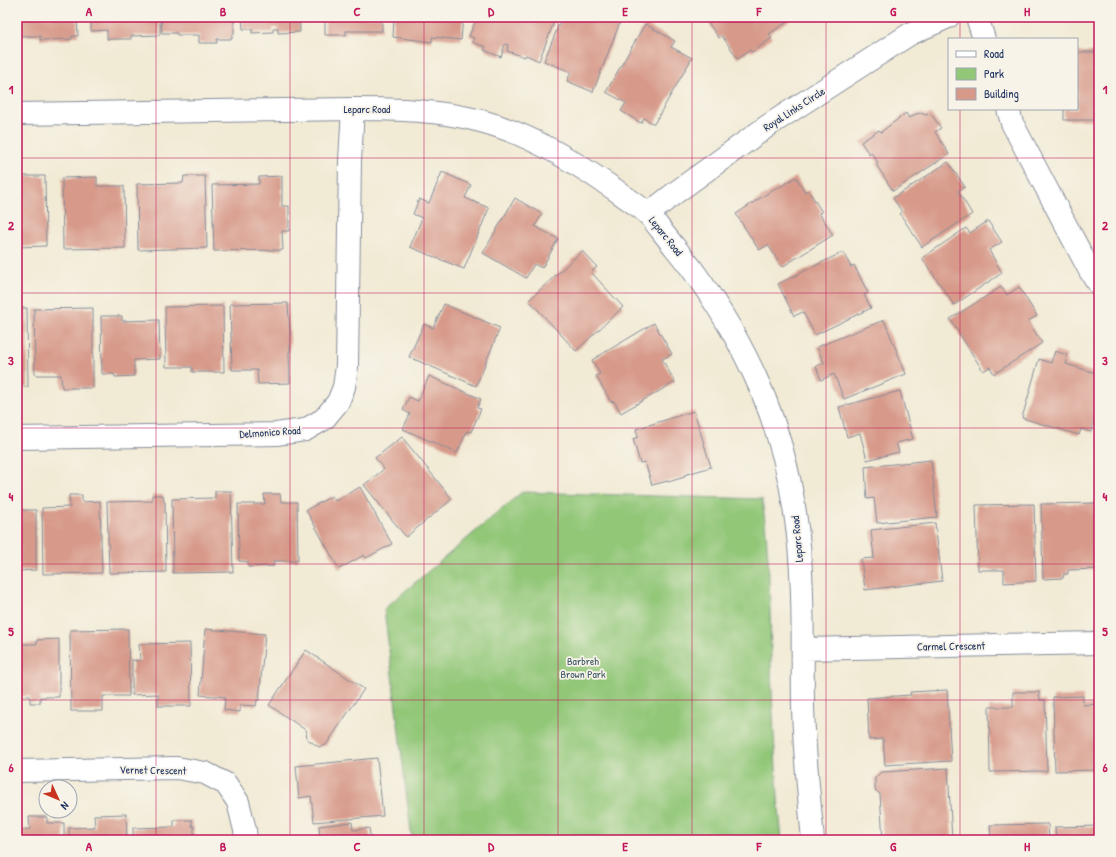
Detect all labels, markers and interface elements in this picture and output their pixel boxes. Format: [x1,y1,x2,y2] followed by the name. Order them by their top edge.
[86,2,93,20] text: A
[220,2,227,20] text: B
[353,2,361,20] text: C
[488,2,495,20] text: D
[622,2,628,20] text: E
[756,2,763,20] text: F
[890,2,897,20] text: G
[1024,2,1030,20] text: H
[948,38,1078,110] legend
[984,45,1004,62] text: Road
[984,65,1004,82] text: Park
[9,80,14,98] text: 1
[1103,80,1108,98] text: 1
[760,83,828,134] street label: Royal Links Circle
[984,85,1019,102] text: Building
[344,102,391,116] street label: Leparc Road
[646,214,687,259] street label: Leparc Road
[8,216,15,234] text: 2
[1102,216,1109,234] text: 2
[8,351,14,369] text: 3
[1102,351,1108,369] text: 3
[239,423,302,441] street label: Delmonico Road
[9,487,14,505] text: 4
[1103,487,1108,505] text: 4
[788,515,806,563] street label: Leparc Road
[8,622,14,640] text: 5
[1102,622,1108,640] text: 5
[917,638,985,654] street label: Carmel Crescent
[560,654,606,681] park label: Barbreh Brown Park
[8,758,14,776] text: 6
[1102,758,1108,776] text: 6
[120,762,187,778] street label: Vernet Crescent
[38,779,78,819] north arrow
[58,799,72,813] text: N
[86,837,93,855] text: A
[220,837,227,855] text: B
[353,837,361,855] text: C
[488,837,495,855] text: D
[622,837,628,855] text: E
[756,837,763,855] text: F
[890,837,897,855] text: G
[1024,837,1030,855] text: H

